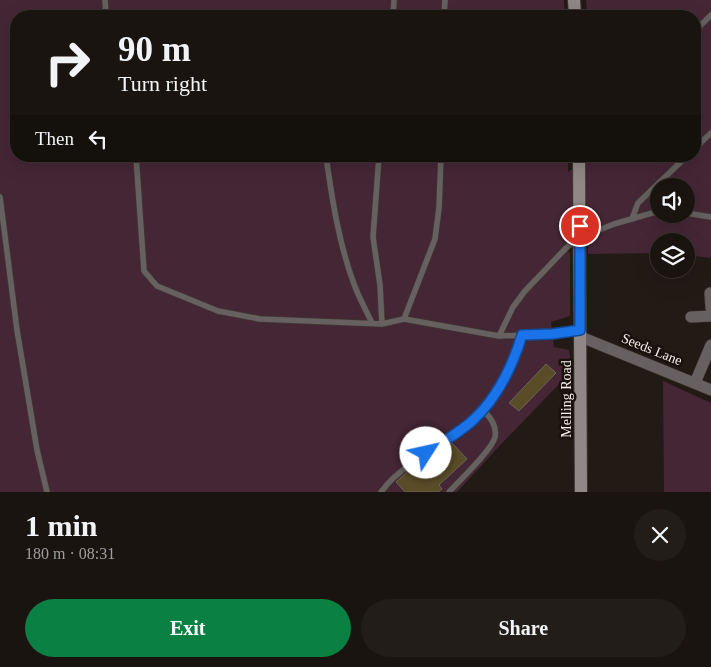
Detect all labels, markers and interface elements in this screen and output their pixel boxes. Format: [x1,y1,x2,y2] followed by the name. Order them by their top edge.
[35,30,100,95] icon: right
[118,30,191,69] text: 90 m
[118,71,207,96] text: Turn right
[84,125,112,153] icon: left
[35,128,74,149] text: Then
[650,178,695,278] map controls
[650,178,695,223] button: sound
[559,205,601,247] pin
[566,212,594,240] icon: arrive
[650,233,695,278] button: layers
[619,330,684,368] street label: Seeds Lane
[559,360,574,438] street label: Melling Road
[399,426,451,478] position arrow
[25,509,98,542] text: 1 min
[634,509,686,561] button: close
[25,545,115,562] text: 180 m · 08:31
[25,599,351,657] button: Exit
[361,599,686,657] button: Share

